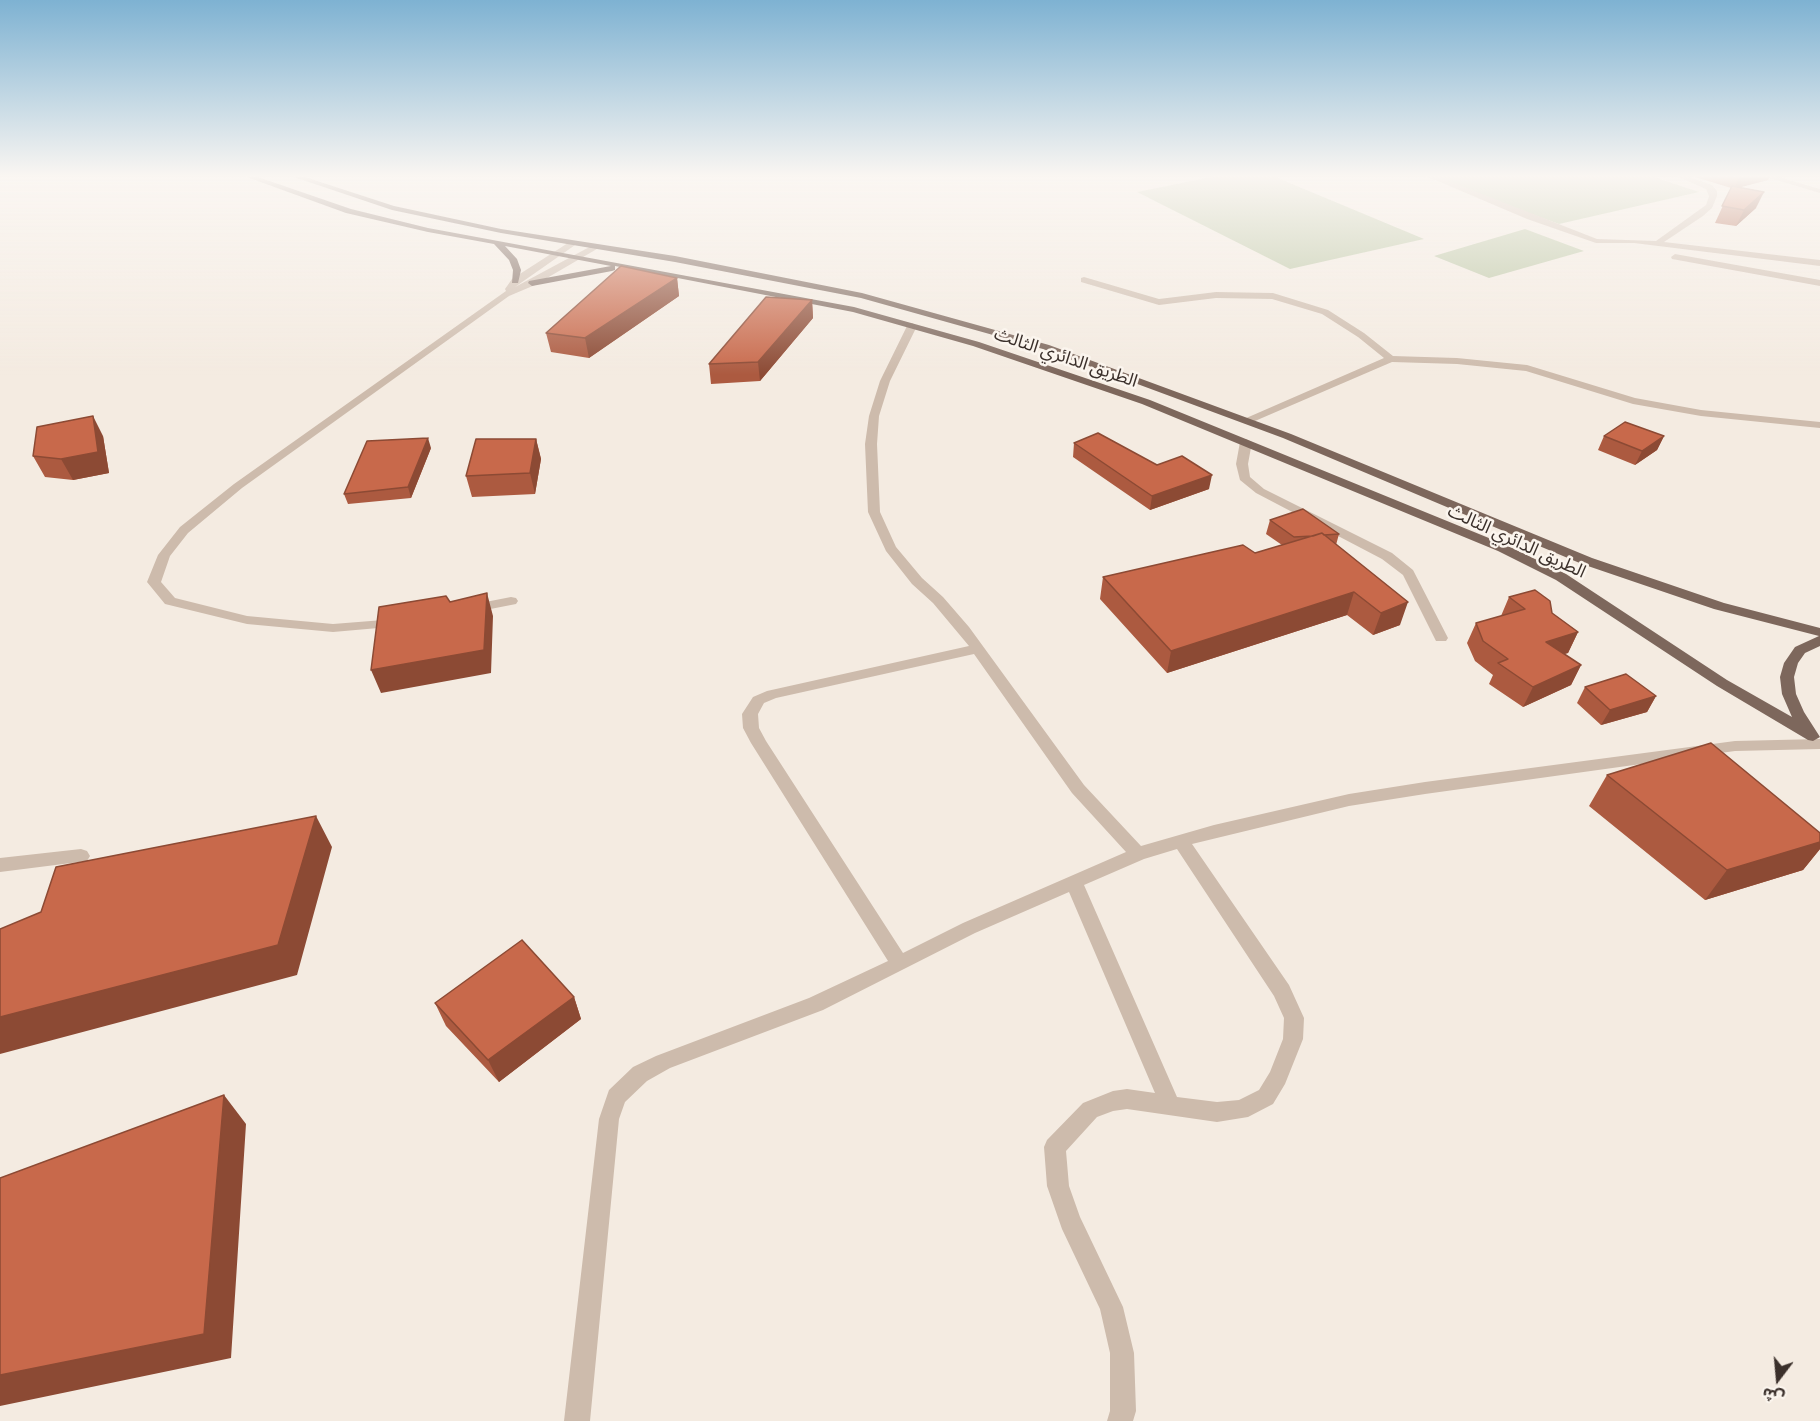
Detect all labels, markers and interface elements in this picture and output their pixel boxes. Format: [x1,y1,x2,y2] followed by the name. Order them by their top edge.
[992,322,1140,392] street label: الطريق الدائري الثالث
[1444,500,1590,582] street label: الطريق الدائري الثالث
[1748,1349,1808,1409] north arrow
[1760,1385,1786,1409] text: ش

